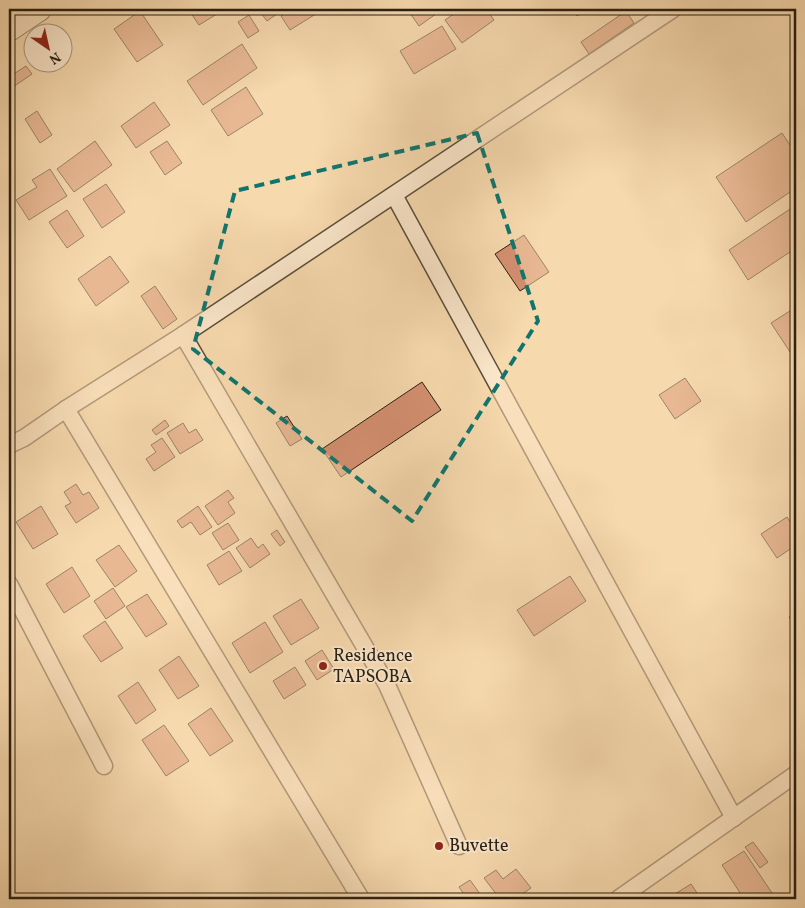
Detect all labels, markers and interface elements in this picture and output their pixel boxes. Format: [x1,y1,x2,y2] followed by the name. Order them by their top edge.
[22,22,72,72] north arrow
[45,47,64,68] text: N
[333,644,413,690] place label: Residence TAPSOBA
[317,660,329,672] marker: Residence TAPSOBA
[449,834,509,859] place label: Buvette
[433,840,445,852] marker: Buvette

